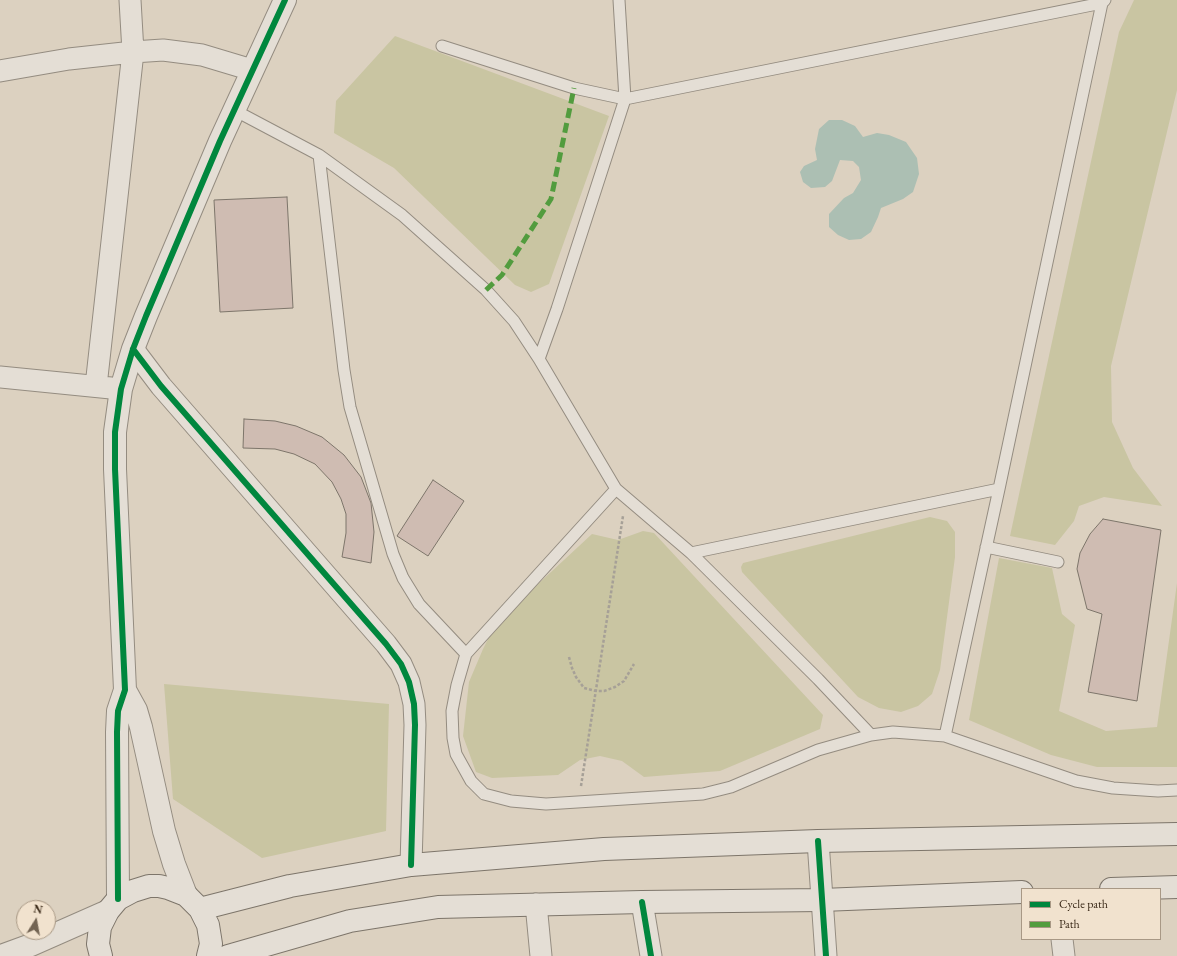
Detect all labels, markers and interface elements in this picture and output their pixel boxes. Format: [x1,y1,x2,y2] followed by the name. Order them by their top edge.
[1021,888,1161,940] legend
[1059,896,1108,912] text: Cycle path
[16,900,56,940] north arrow
[32,901,44,917] text: N
[1059,916,1080,932] text: Path

